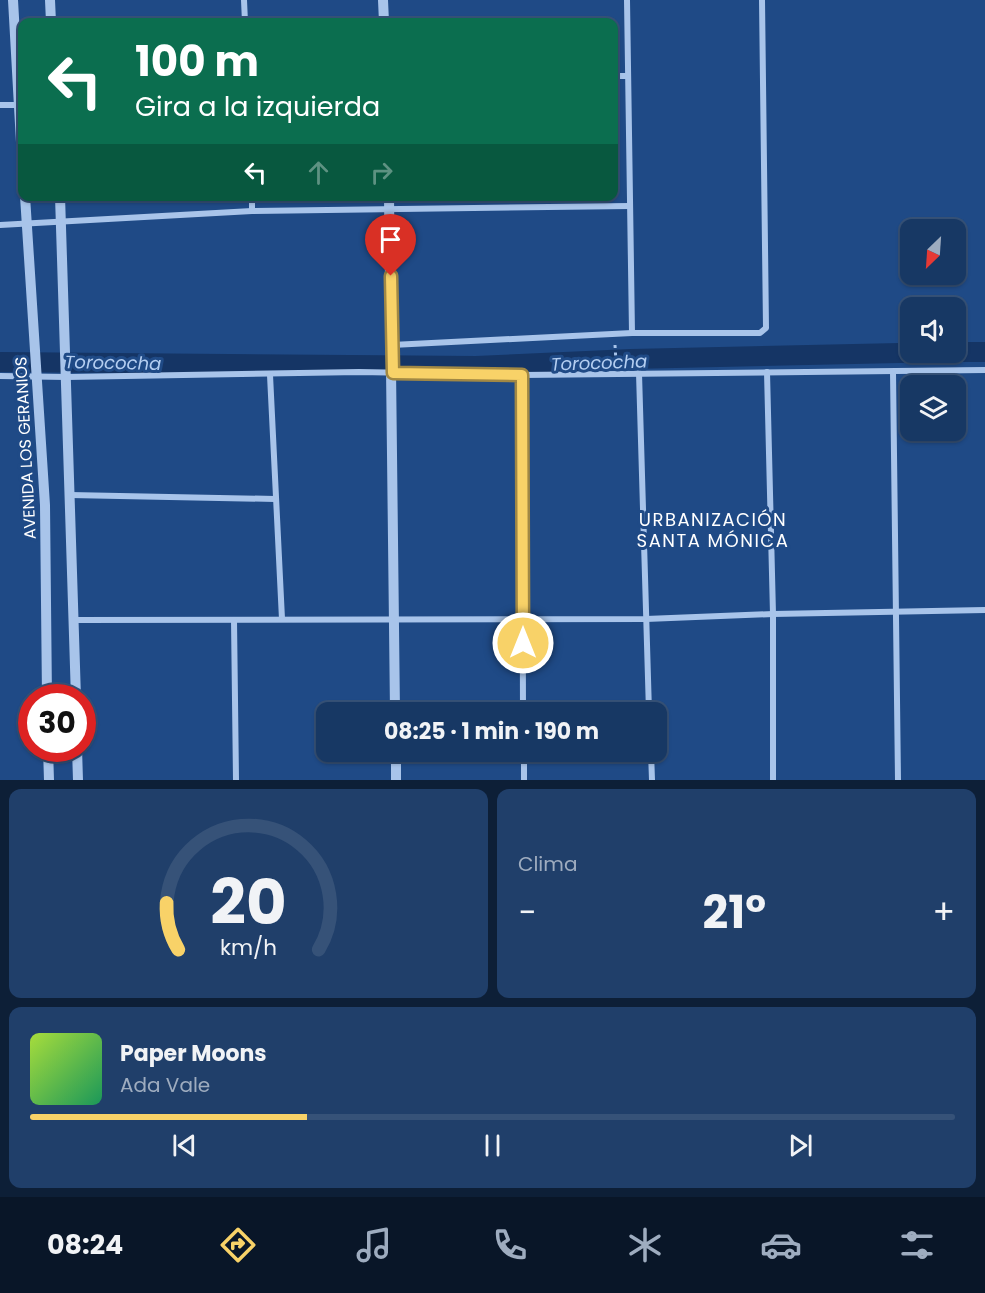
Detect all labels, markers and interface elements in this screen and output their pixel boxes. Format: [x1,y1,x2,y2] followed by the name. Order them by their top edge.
[135,32,259,91] text: 100 m
[36,42,114,120] icon: left
[135,88,380,125] text: Gira a la izquierda
[239,156,272,189] icon: left
[302,156,335,189] icon: ahead
[365,156,398,189] icon: right
[365,214,416,276] pin
[900,219,966,285] north arrow
[900,219,966,441] map controls
[374,223,407,256] icon: arrive
[900,297,966,363] button: sound
[550,348,648,377] water label: Torococha
[65,349,162,376] water label: Torococha
[9,356,42,540] street label: AVENIDA LOS GERANIOS
[900,375,966,441] button: layers
[637,507,789,553] district label: URBANIZACIÓN SANTA MÓNICA
[491,611,555,675] position arrow
[18,684,96,762] speed limit sign: 30
[384,716,599,747] text: 08:25 · 1 min · 190 m
[518,850,577,878] text: Clima
[210,858,287,946] text: 20
[703,881,766,944] text: 21°
[518,889,536,936] text: −
[932,889,955,936] text: +
[220,933,277,964] text: km/h
[120,1038,267,1069] text: Paper Moons
[120,1071,210,1099] text: Ada Vale
[168,1129,201,1162] icon: previous
[476,1129,509,1162] icon: pause
[784,1129,817,1162] icon: next
[217,1224,259,1266] icon: directions
[353,1224,395,1266] icon: music
[489,1224,531,1266] icon: phone
[624,1224,666,1266] icon: climate
[760,1224,802,1266] icon: car
[896,1224,938,1266] icon: filters
[47,1226,123,1263] text: 08:24

